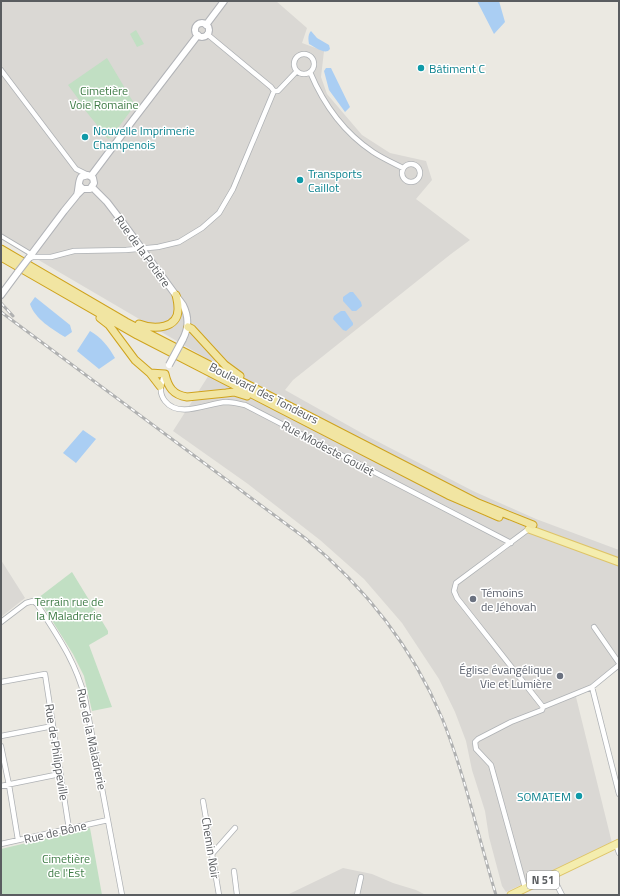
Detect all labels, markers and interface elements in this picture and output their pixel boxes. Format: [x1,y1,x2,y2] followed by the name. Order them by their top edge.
[429,59,486,78] place label: Bâtiment C
[416,63,426,73] marker: Bâtiment C
[69,81,139,114] park label: Cimetière Voie Romaine
[93,121,195,154] place label: Nouvelle Imprimerie Champenois
[80,132,90,142] marker: Nouvelle Imprimerie Champenois
[308,164,362,197] place label: Transports Caillot
[295,175,305,185] marker: Transports Caillot
[110,211,176,291] street label: Rue de la Potière
[206,357,322,429] street label: Boulevard des Tondeurs
[278,415,379,481] street label: Rue Modeste Goulet
[481,583,536,616] place label: Témoins de Jéhovah
[35,592,103,625] park label: Terrain rue de la Maladrerie
[468,594,478,604] marker: Témoins de Jéhovah
[459,660,552,693] place label: Église évangélique Vie et Lumière
[555,671,565,681] marker: Église évangélique Vie et Lumière
[72,687,112,791] street label: Rue de la Maladrerie
[40,702,74,802] street label: Rue de Philippeville
[517,787,571,806] place label: SOMATEM
[574,791,584,801] marker: SOMATEM
[22,816,88,848] street label: Rue de Bône
[197,816,225,880] street label: Chemin Noir
[42,849,90,882] park label: Cimetière de l'Est
[527,871,559,889] road number: N 51

